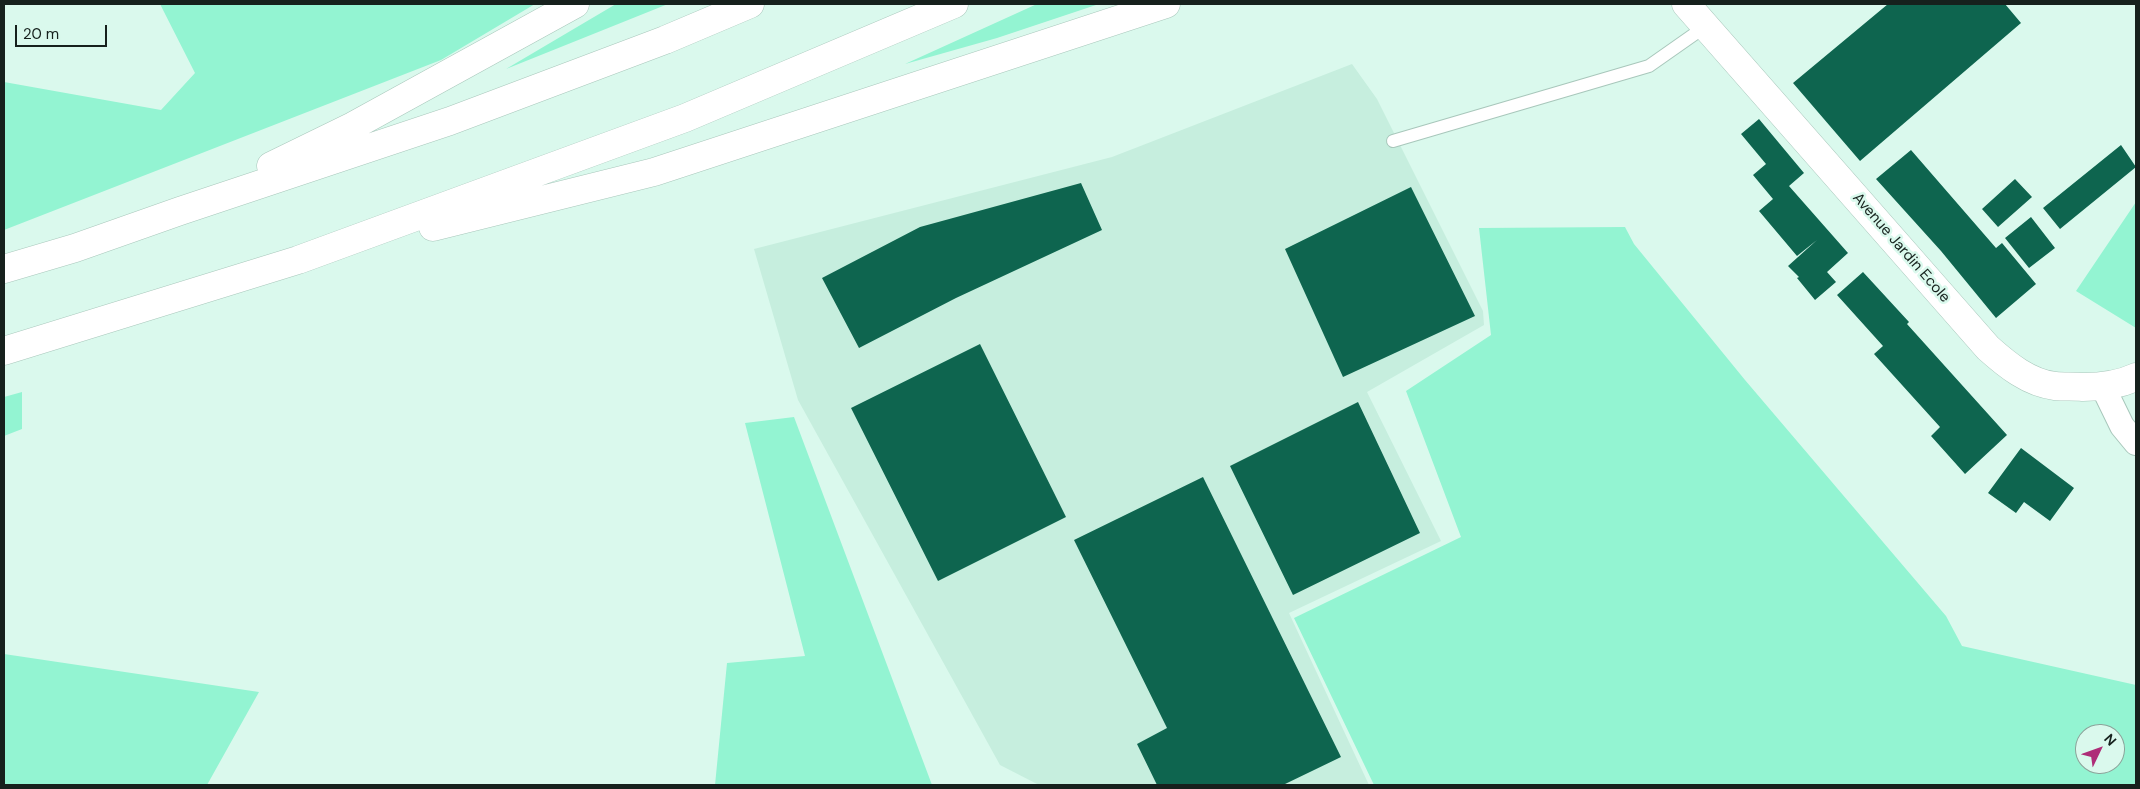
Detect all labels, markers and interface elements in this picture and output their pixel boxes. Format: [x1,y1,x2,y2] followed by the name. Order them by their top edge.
[18,15,110,47] scale bar
[23,24,59,44] text: 20 m
[1849,190,1953,306] street label: Avenue Jardin Ecole
[2075,724,2125,774] north arrow
[2100,730,2121,749] text: N

